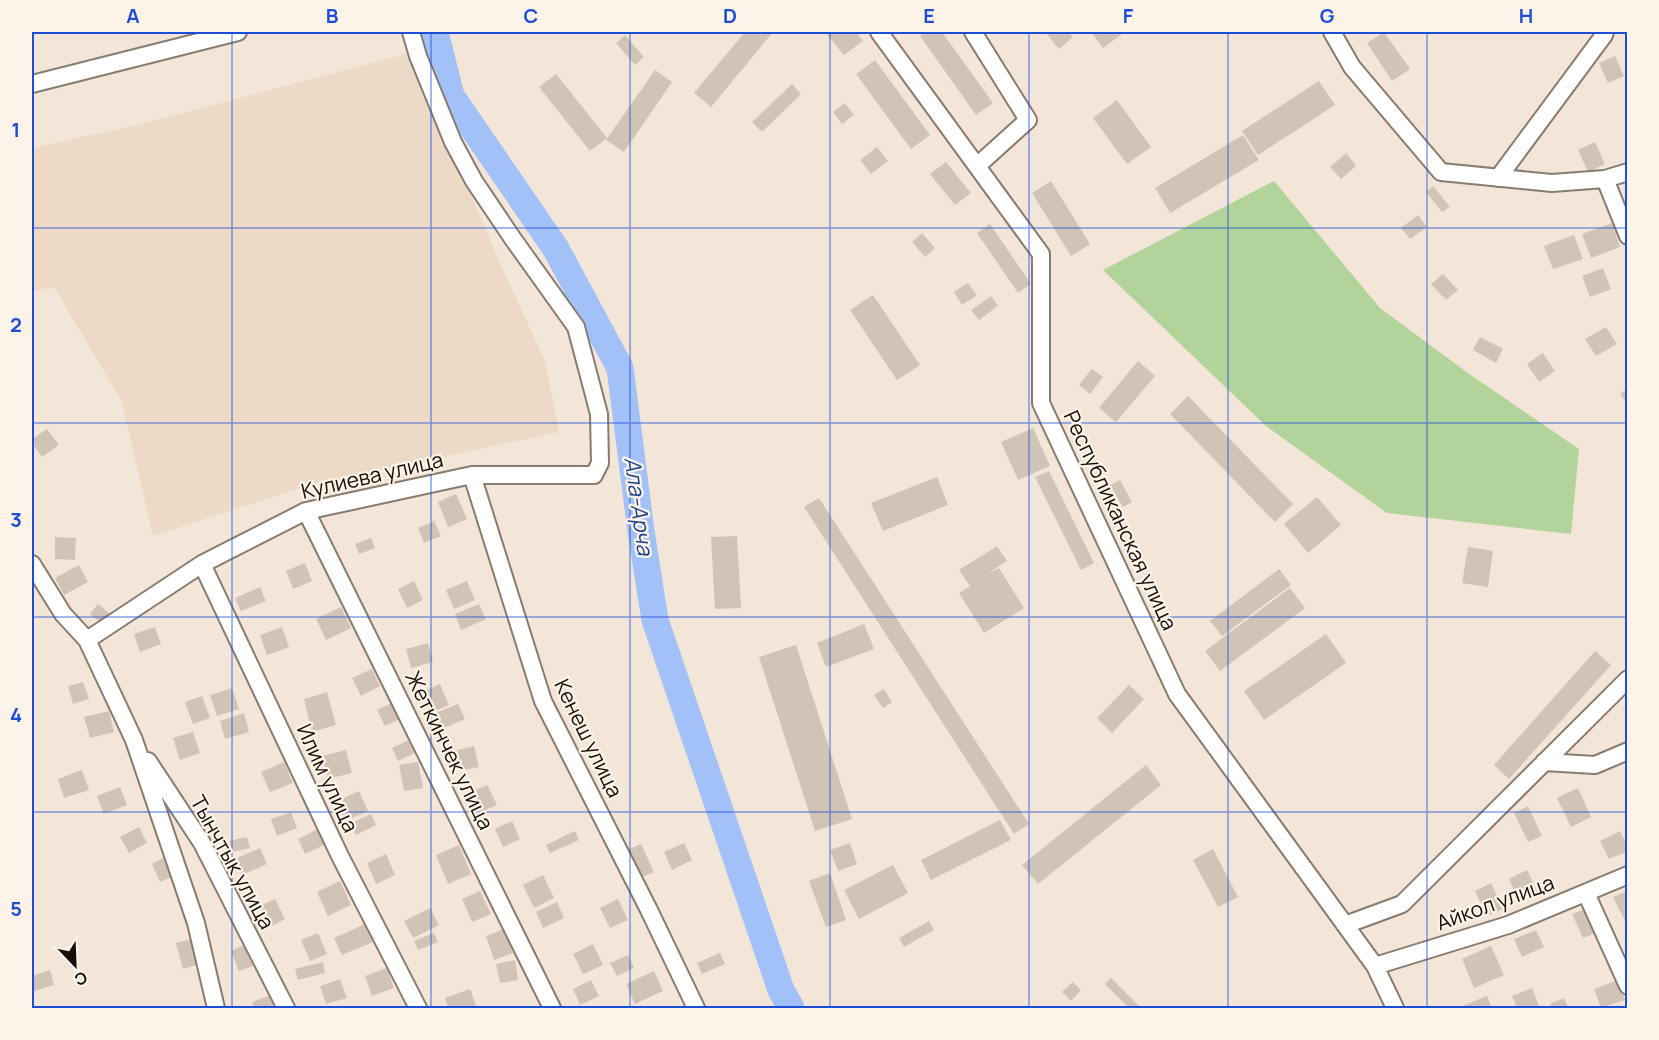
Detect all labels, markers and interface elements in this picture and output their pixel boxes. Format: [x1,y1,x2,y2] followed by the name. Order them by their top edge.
[126,2,140,29] text: A
[326,2,339,29] text: B
[524,2,538,29] text: C
[723,2,737,29] text: D
[923,2,935,29] text: E
[1123,2,1134,29] text: F
[1320,2,1335,29] text: G
[1519,2,1533,29] text: H
[12,116,20,143] text: 1
[10,311,22,338] text: 2
[1058,406,1184,634] street label: Республиканская улица
[298,445,446,505] street label: Кулиева улица
[617,455,661,559] water label: Ала-Арча
[10,506,22,533] text: 3
[399,666,501,834] street label: Жеткинчек улица
[548,674,630,802] street label: Кенеш улица
[10,701,22,728] text: 4
[291,719,365,837] street label: Илим улица
[185,790,281,934] street label: Тынчтык улица
[1432,868,1558,936] street label: Айкол улица
[10,895,22,922] text: 5
[45,935,105,995] north arrow
[71,966,91,991] text: С

